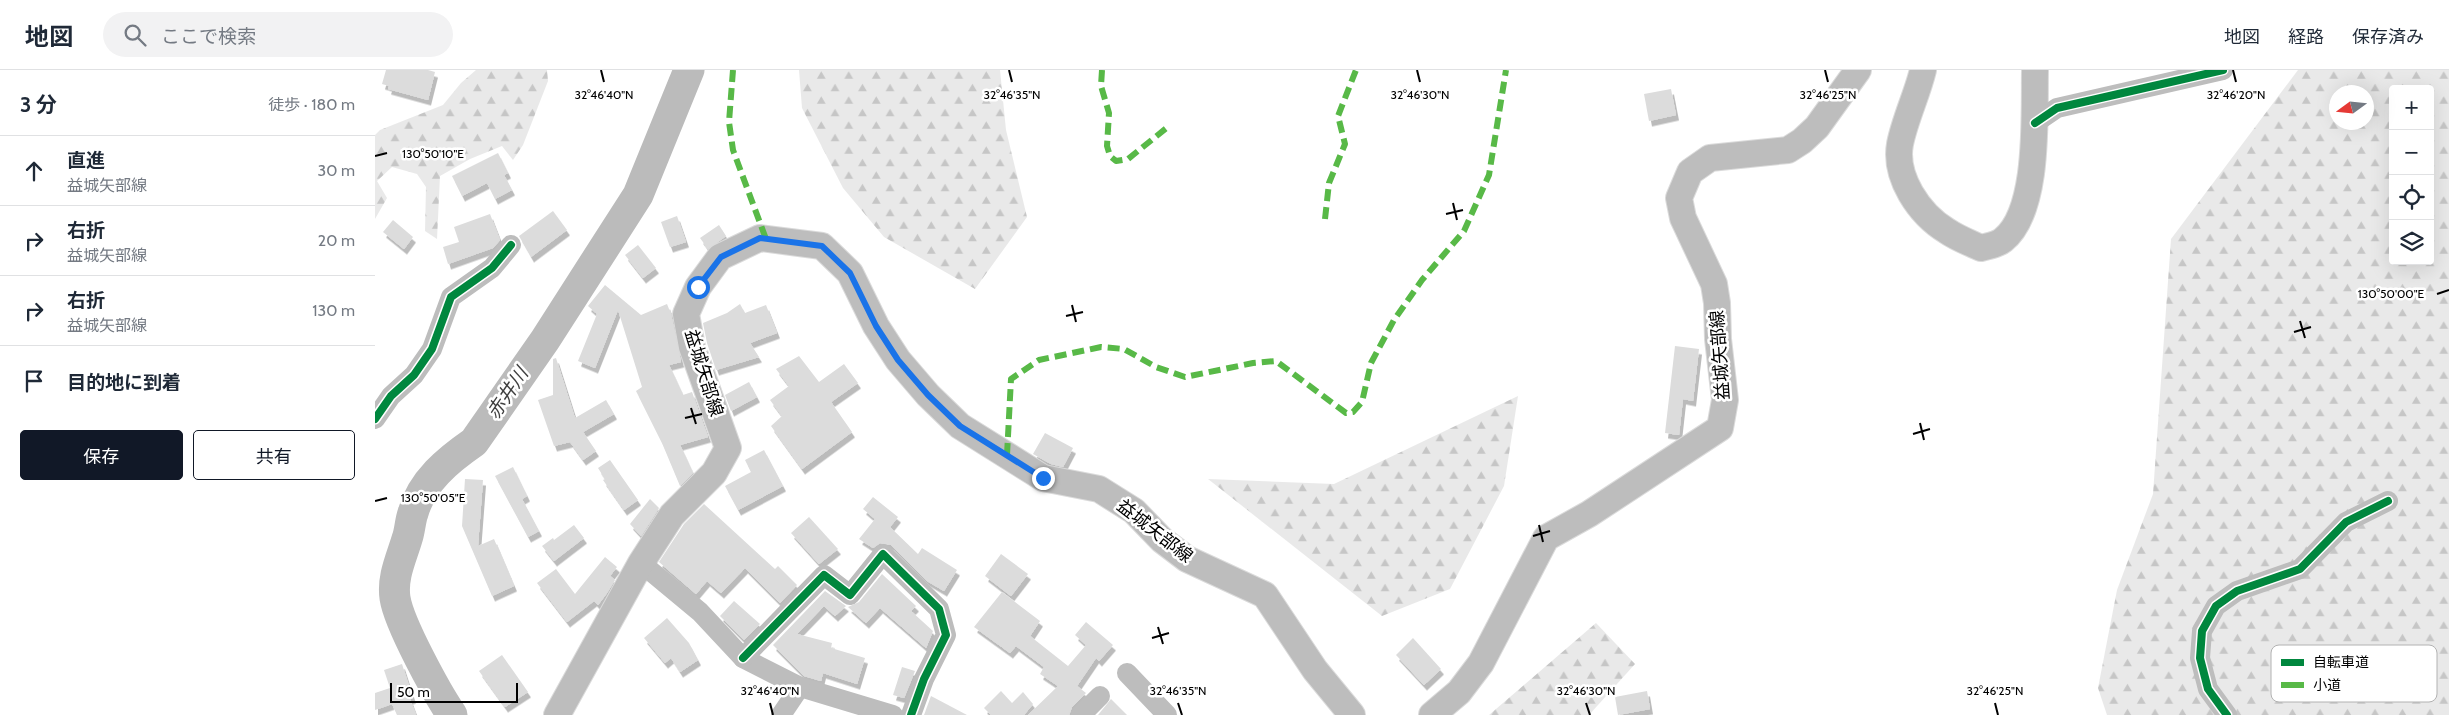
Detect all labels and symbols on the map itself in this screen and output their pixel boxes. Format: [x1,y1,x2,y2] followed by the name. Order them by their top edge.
[2329,85,2374,130] north arrow
[574,87,634,102] text: 32°46'40"N
[983,87,1041,102] text: 32°46'35"N
[1391,87,1449,102] text: 32°46'30"N
[1800,87,1856,102] text: 32°46'25"N
[2207,87,2265,102] text: 32°46'20"N
[402,146,464,161] text: 130°50'10"E
[687,276,710,299] route start
[2358,286,2425,301] text: 130°50'00"E
[1706,309,1734,401] street label: 益城矢部線
[680,327,728,419] street label: 益城矢部線
[482,362,534,423] water label: 赤井川
[1032,467,1055,490] route end
[401,490,466,505] text: 130°50'05"E
[1113,495,1197,567] street label: 益城矢部線
[2271,645,2437,702] legend
[2313,653,2369,671] text: 自転車道
[2313,676,2341,694] text: 小道
[390,680,517,703] scale bar
[740,683,800,698] text: 32°46'40"N
[1149,683,1207,698] text: 32°46'35"N
[1557,683,1615,698] text: 32°46'30"N
[1967,683,2023,698] text: 32°46'25"N

